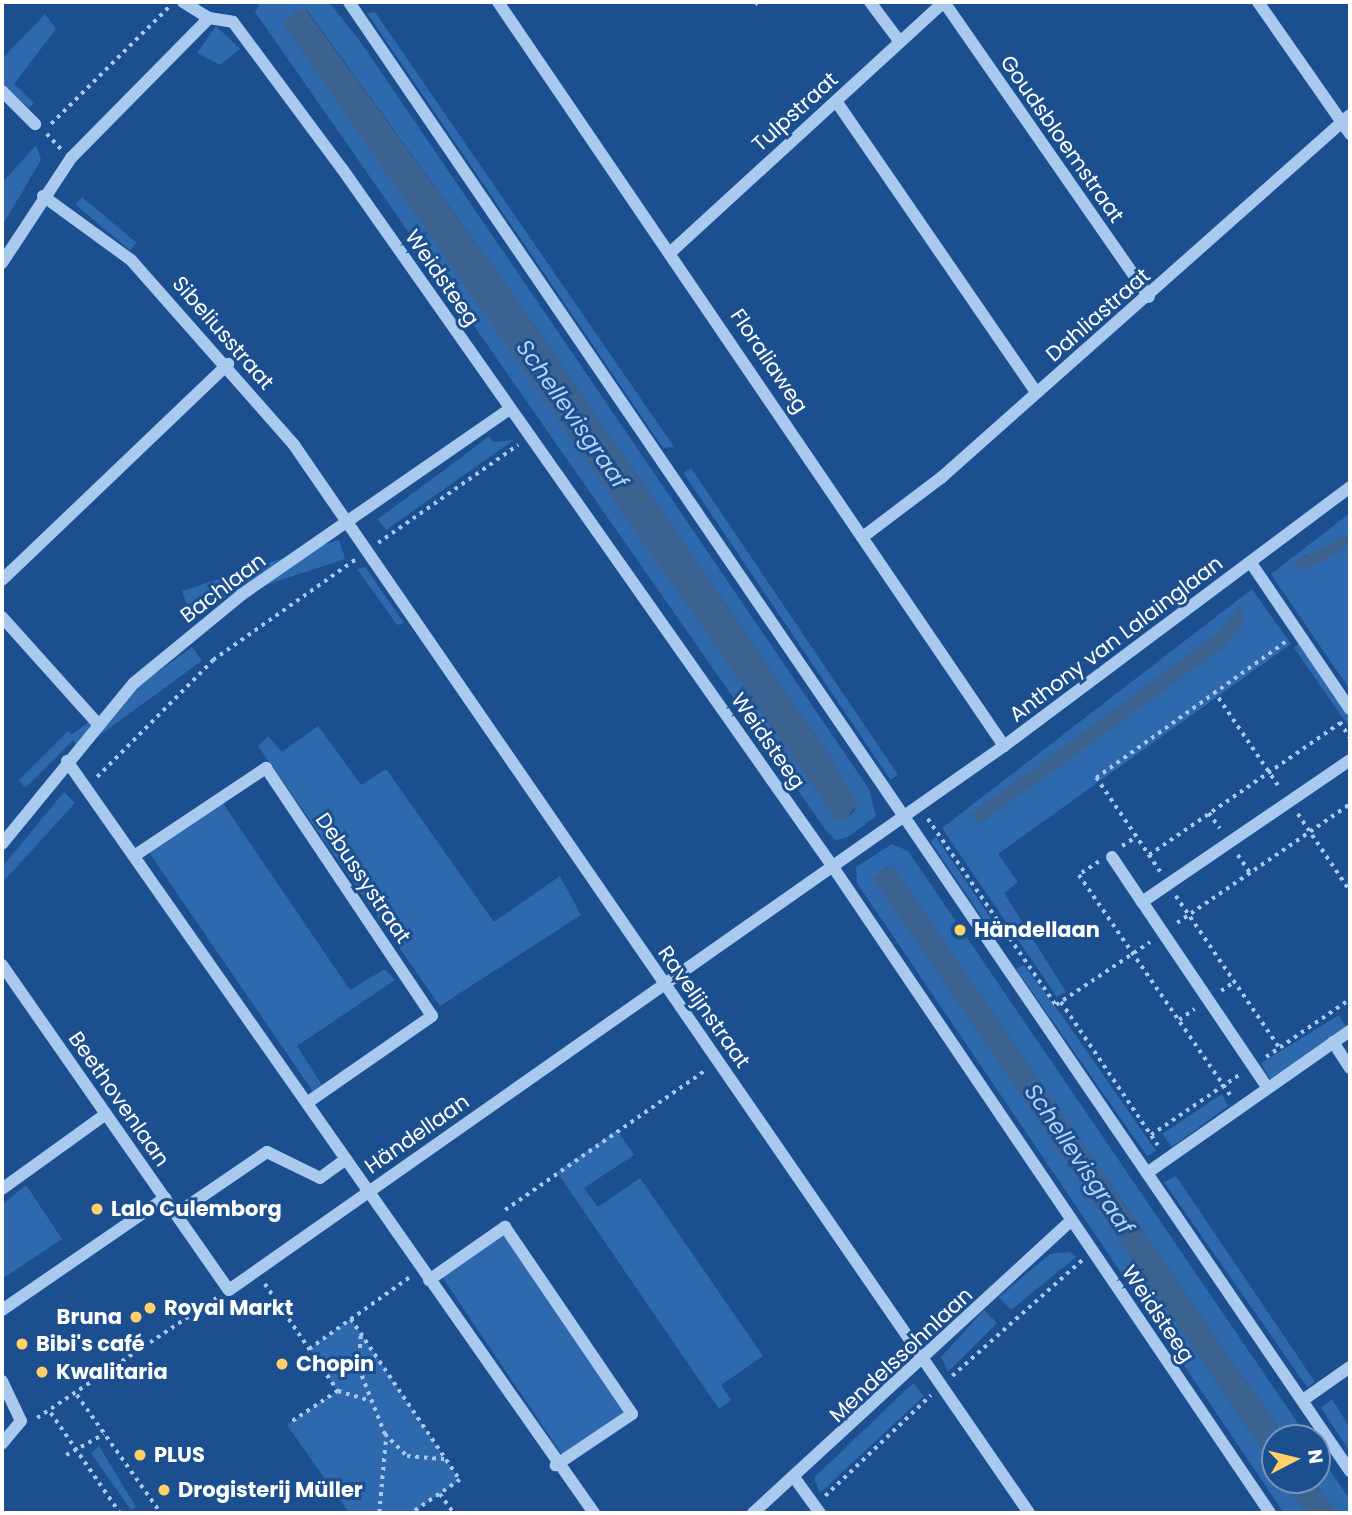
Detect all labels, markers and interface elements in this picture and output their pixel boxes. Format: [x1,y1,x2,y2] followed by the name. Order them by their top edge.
[995,51,1129,227] street label: Goudsbloemstraat
[747,67,843,157] street label: Tulpstraat
[400,225,484,331] street label: Weidsteeg
[1041,263,1155,367] street label: Dahliastraat
[167,271,279,395] street label: Sibeliusstraat
[725,304,813,418] street label: Floraliaweg
[510,334,634,494] water label: Schellevisgraaf
[175,548,271,628] street label: Bachlaan
[1004,551,1228,727] street label: Anthony van Lalainglaan
[726,688,810,794] street label: Weidsteeg
[310,808,416,948] street label: Debussystraat
[974,917,1100,943] place label: Händellaan
[952,922,968,938] marker: Händellaan
[653,941,755,1073] street label: Ravelijnstraat
[63,1027,175,1171] street label: Beethovenlaan
[1019,1079,1139,1239] water label: Schellevisgraaf
[360,1089,474,1179] street label: Händellaan
[111,1196,282,1222] place label: Lalo Culemborg
[89,1201,105,1217] marker: Lalo Culemborg
[1116,1261,1200,1367] street label: Weidsteeg
[824,1282,978,1428] street label: Mendelssohnlaan
[164,1295,293,1321] place label: Royal Markt
[142,1300,158,1316] marker: Royal Markt
[57,1304,122,1330] place label: Bruna
[128,1309,144,1325] marker: Bruna
[36,1331,145,1357] place label: Bibi's café
[14,1336,30,1352] marker: Bibi's café
[296,1351,374,1377] place label: Chopin
[274,1356,290,1372] marker: Chopin
[56,1359,168,1385] place label: Kwalitaria
[34,1364,50,1380] marker: Kwalitaria
[1261,1424,1331,1494] north arrow
[154,1442,205,1468] place label: PLUS
[132,1447,148,1463] marker: PLUS
[1301,1448,1330,1465] text: N
[178,1477,363,1503] place label: Drogisterij Müller
[156,1482,172,1498] marker: Drogisterij Müller

